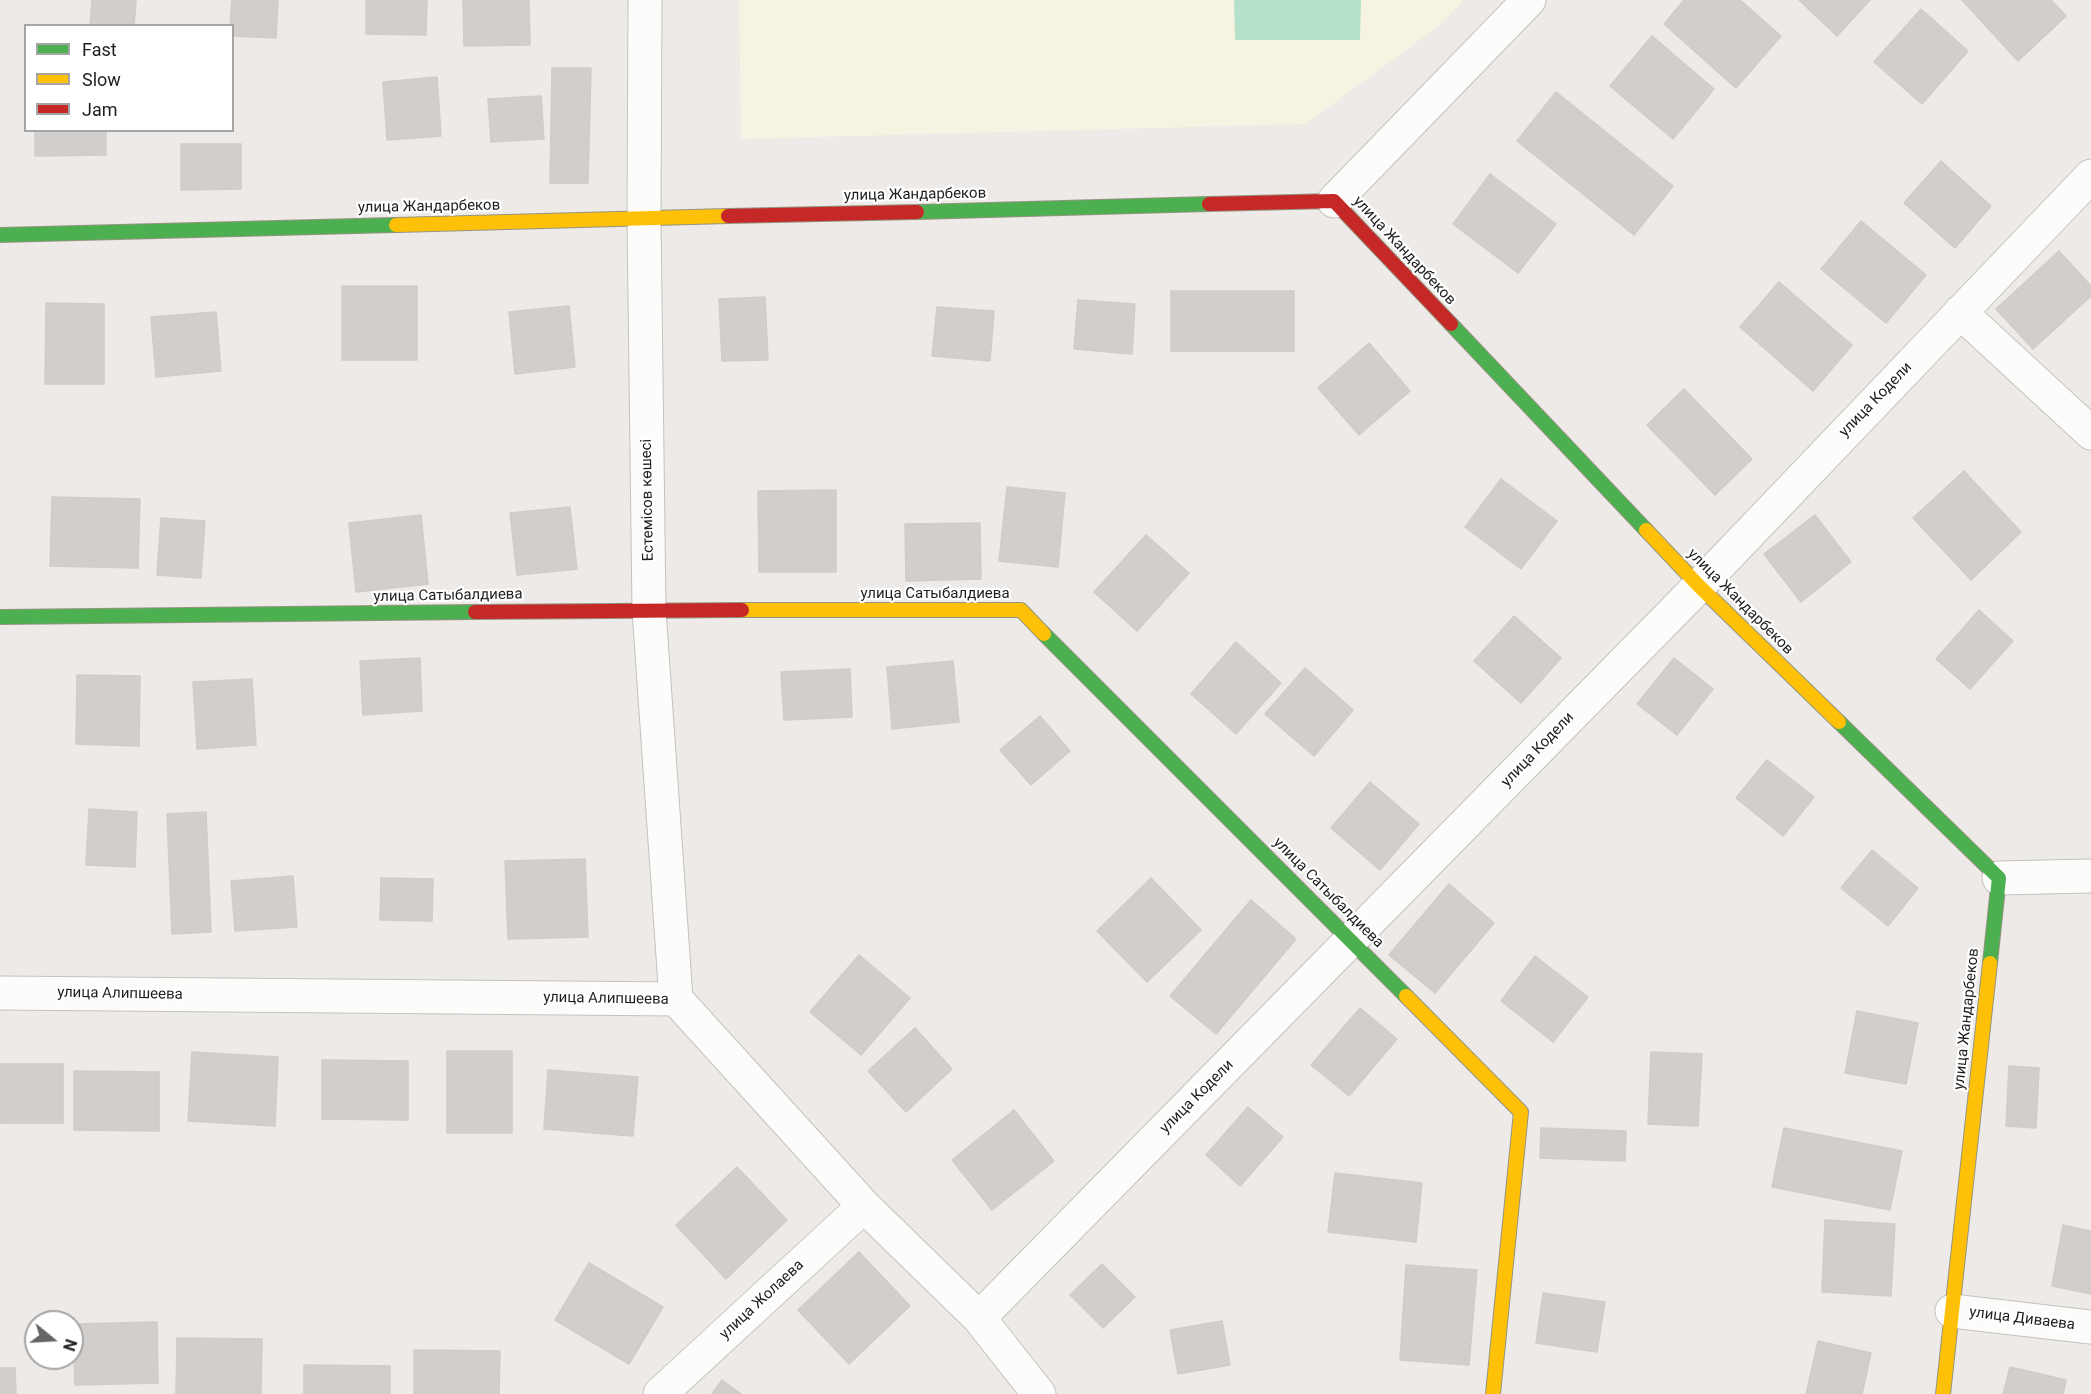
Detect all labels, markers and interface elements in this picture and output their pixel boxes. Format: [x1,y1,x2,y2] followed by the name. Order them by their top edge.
[24,24,234,132] legend
[82,39,117,60] text: Fast
[82,69,121,90] text: Slow
[82,99,118,120] text: Jam
[844,185,986,205] street label: улица Жандарбеков
[1349,193,1459,309] street label: улица Жандарбеков
[358,197,500,217] street label: улица Жандарбеков
[1836,359,1916,441] street label: улица Кодели
[638,439,658,561] street label: Естемісов көшесі
[1683,545,1797,659] street label: улица Жандарбеков
[860,585,1010,603] street label: улица Сатыбалдиева
[373,586,523,606] street label: улица Сатыбалдиева
[1498,709,1578,791] street label: улица Кодели
[1269,834,1387,952] street label: улица Сатыбалдиева
[1951,947,1983,1091] street label: улица Жандарбеков
[57,984,183,1004] street label: улица Алипшеева
[543,989,669,1009] street label: улица Алипшеева
[1156,1056,1238,1138] street label: улица Кодели
[716,1256,808,1344] street label: улица Жолаева
[1968,1304,2076,1334] street label: улица Диваева
[24,1310,84,1370] north arrow
[59,1337,80,1353] text: N

